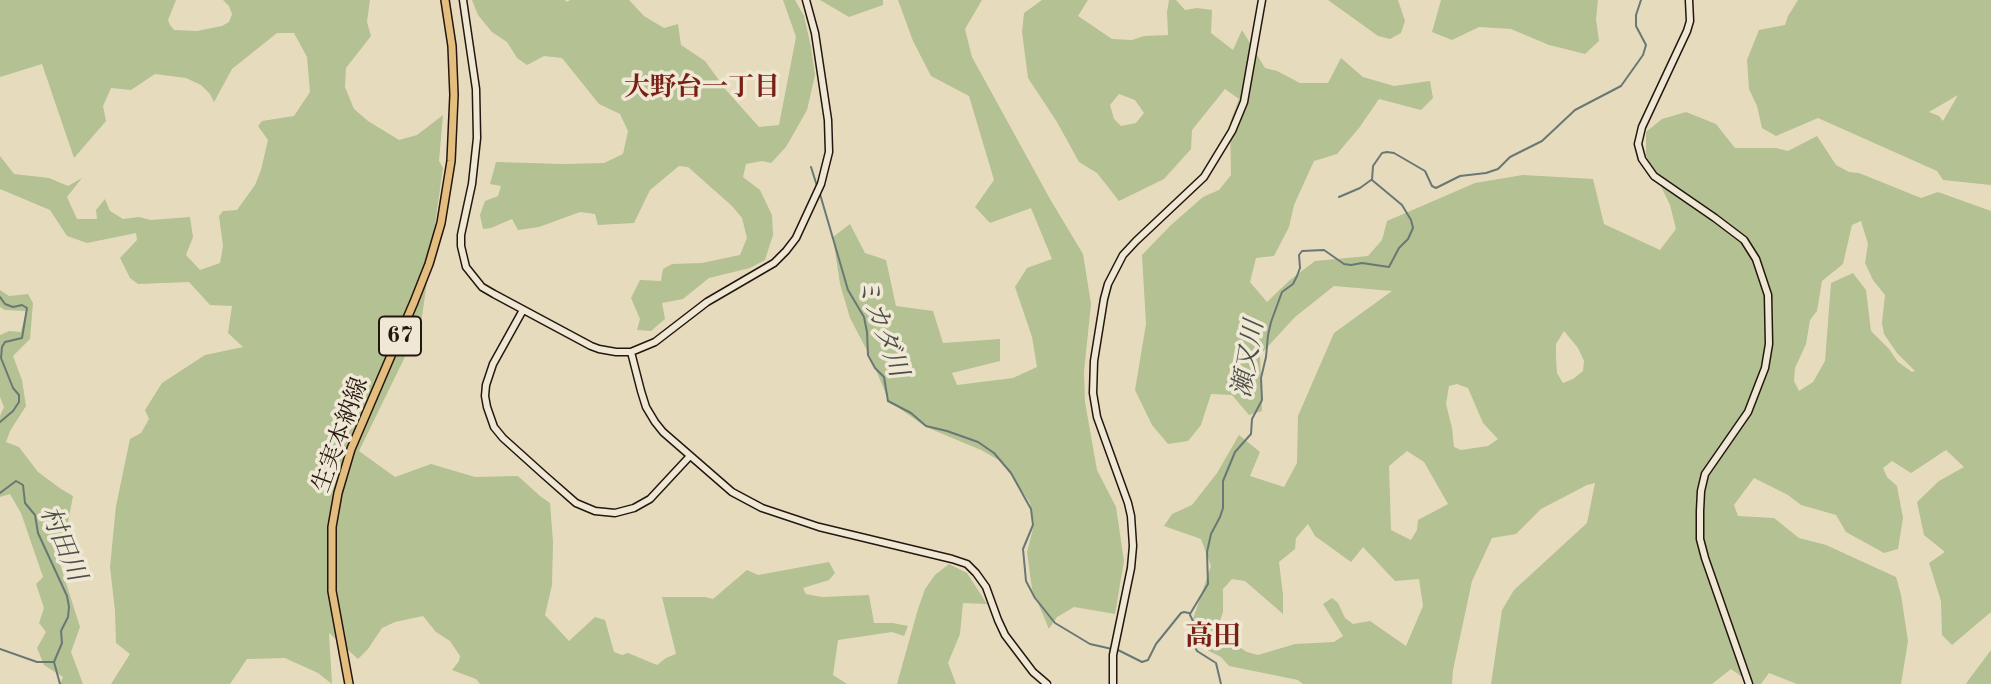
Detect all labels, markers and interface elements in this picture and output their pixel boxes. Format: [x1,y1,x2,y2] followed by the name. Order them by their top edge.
[624,72,780,104] district label: 大野台一丁目
[849,273,913,381] water label: ミカダ川
[379,316,421,356] road number: 67
[1227,318,1271,400] water label: 瀬又川
[307,374,375,496] street label: 生実本納線
[32,502,92,586] water label: 村田川
[1185,621,1241,655] district label: 高田

